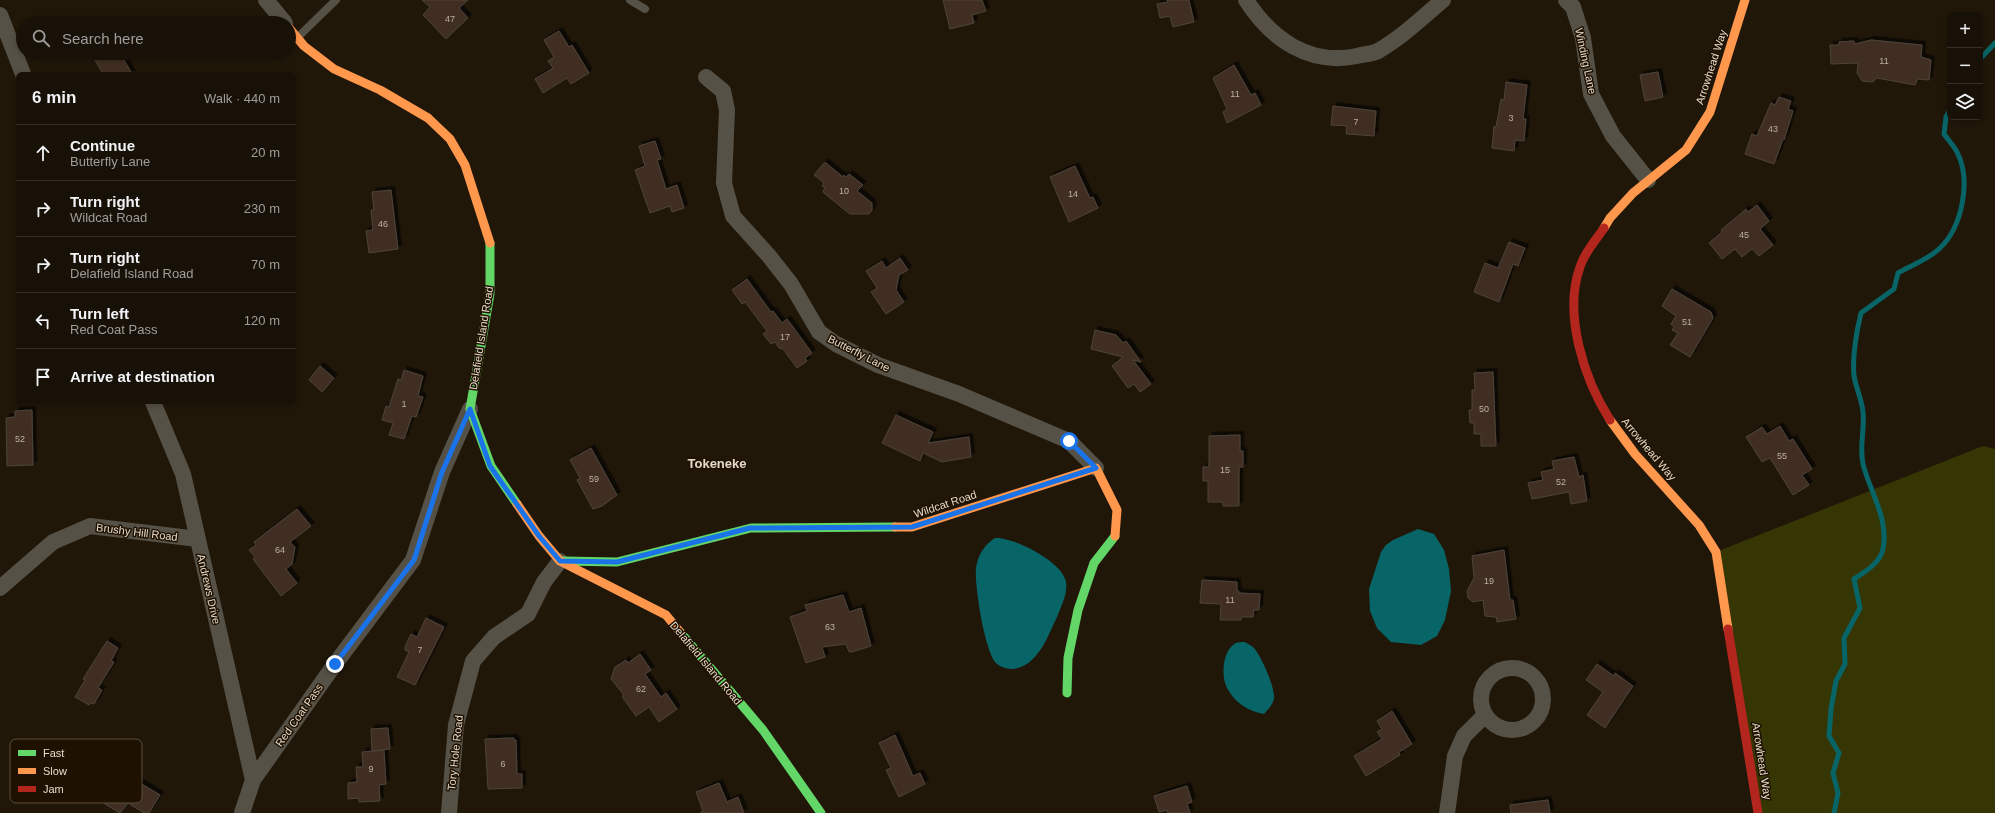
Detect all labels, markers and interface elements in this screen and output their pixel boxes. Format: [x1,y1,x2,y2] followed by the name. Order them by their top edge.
[1947,12,1983,120] map controls
[1947,12,1983,48] button: +
[445,14,455,24] house number: 47
[16,16,296,60] search box
[30,27,52,49] icon: search
[1573,27,1599,95] street label: Winding Lane
[1693,28,1729,106] street label: Arrowhead Way
[62,30,144,47] text: Search here
[1947,48,1983,84] button: −
[1879,56,1889,66] house number: 11
[1947,84,1983,120] button: layers
[32,88,76,107] text: 6 min
[1230,89,1240,99] house number: 11
[204,91,280,106] text: Walk · 440 m
[1508,113,1514,123] house number: 3
[1353,117,1359,127] house number: 7
[1768,124,1778,134] house number: 43
[70,137,135,154] text: Continue
[32,142,54,164] icon: ahead
[251,145,280,160] text: 20 m
[70,154,150,169] text: Butterfly Lane
[839,186,849,196] house number: 10
[1068,189,1078,199] house number: 14
[70,193,140,210] text: Turn right
[32,198,54,220] icon: right
[244,201,280,216] text: 230 m
[70,210,147,225] text: Wildcat Road
[378,219,388,229] house number: 46
[1739,230,1749,240] house number: 45
[70,249,140,266] text: Turn right
[32,254,54,276] icon: right
[251,257,280,272] text: 70 m
[70,266,194,281] text: Delafield Island Road
[467,285,495,391] street label: Delafield Island Road
[70,305,129,322] text: Turn left
[32,310,54,332] icon: left
[244,313,280,328] text: 120 m
[1682,317,1692,327] house number: 51
[70,322,157,337] text: Red Coat Pass
[780,332,790,342] house number: 17
[826,332,892,374] street label: Butterfly Lane
[32,366,54,388] icon: arrive
[70,368,215,385] text: Arrive at destination
[401,399,407,409] house number: 1
[1479,404,1489,414] house number: 50
[1619,415,1679,483] street label: Arrowhead Way
[1060,432,1078,450] route start
[15,434,25,444] house number: 52
[1777,451,1787,461] house number: 55
[687,456,747,471] district label: Tokeneke
[1220,465,1230,475] house number: 15
[589,474,599,484] house number: 59
[1556,477,1566,487] house number: 52
[912,488,978,520] street label: Wildcat Road
[96,521,178,543] street label: Brushy Hill Road
[275,545,285,555] house number: 64
[195,553,223,625] street label: Andrews Drive
[1484,576,1494,586] house number: 19
[1225,595,1235,605] house number: 11
[668,619,744,707] street label: Delafield Island Road
[825,622,835,632] house number: 63
[417,645,423,655] house number: 7
[326,655,344,673] route end
[273,681,325,749] street label: Red Coat Pass
[636,684,646,694] house number: 62
[445,715,465,791] street label: Tory Hole Road
[1750,722,1774,801] street label: Arrowhead Way
[10,739,142,803] legend
[43,747,64,759] text: Fast
[500,759,506,769] house number: 6
[368,764,374,774] house number: 9
[43,765,67,777] text: Slow
[43,783,64,795] text: Jam

